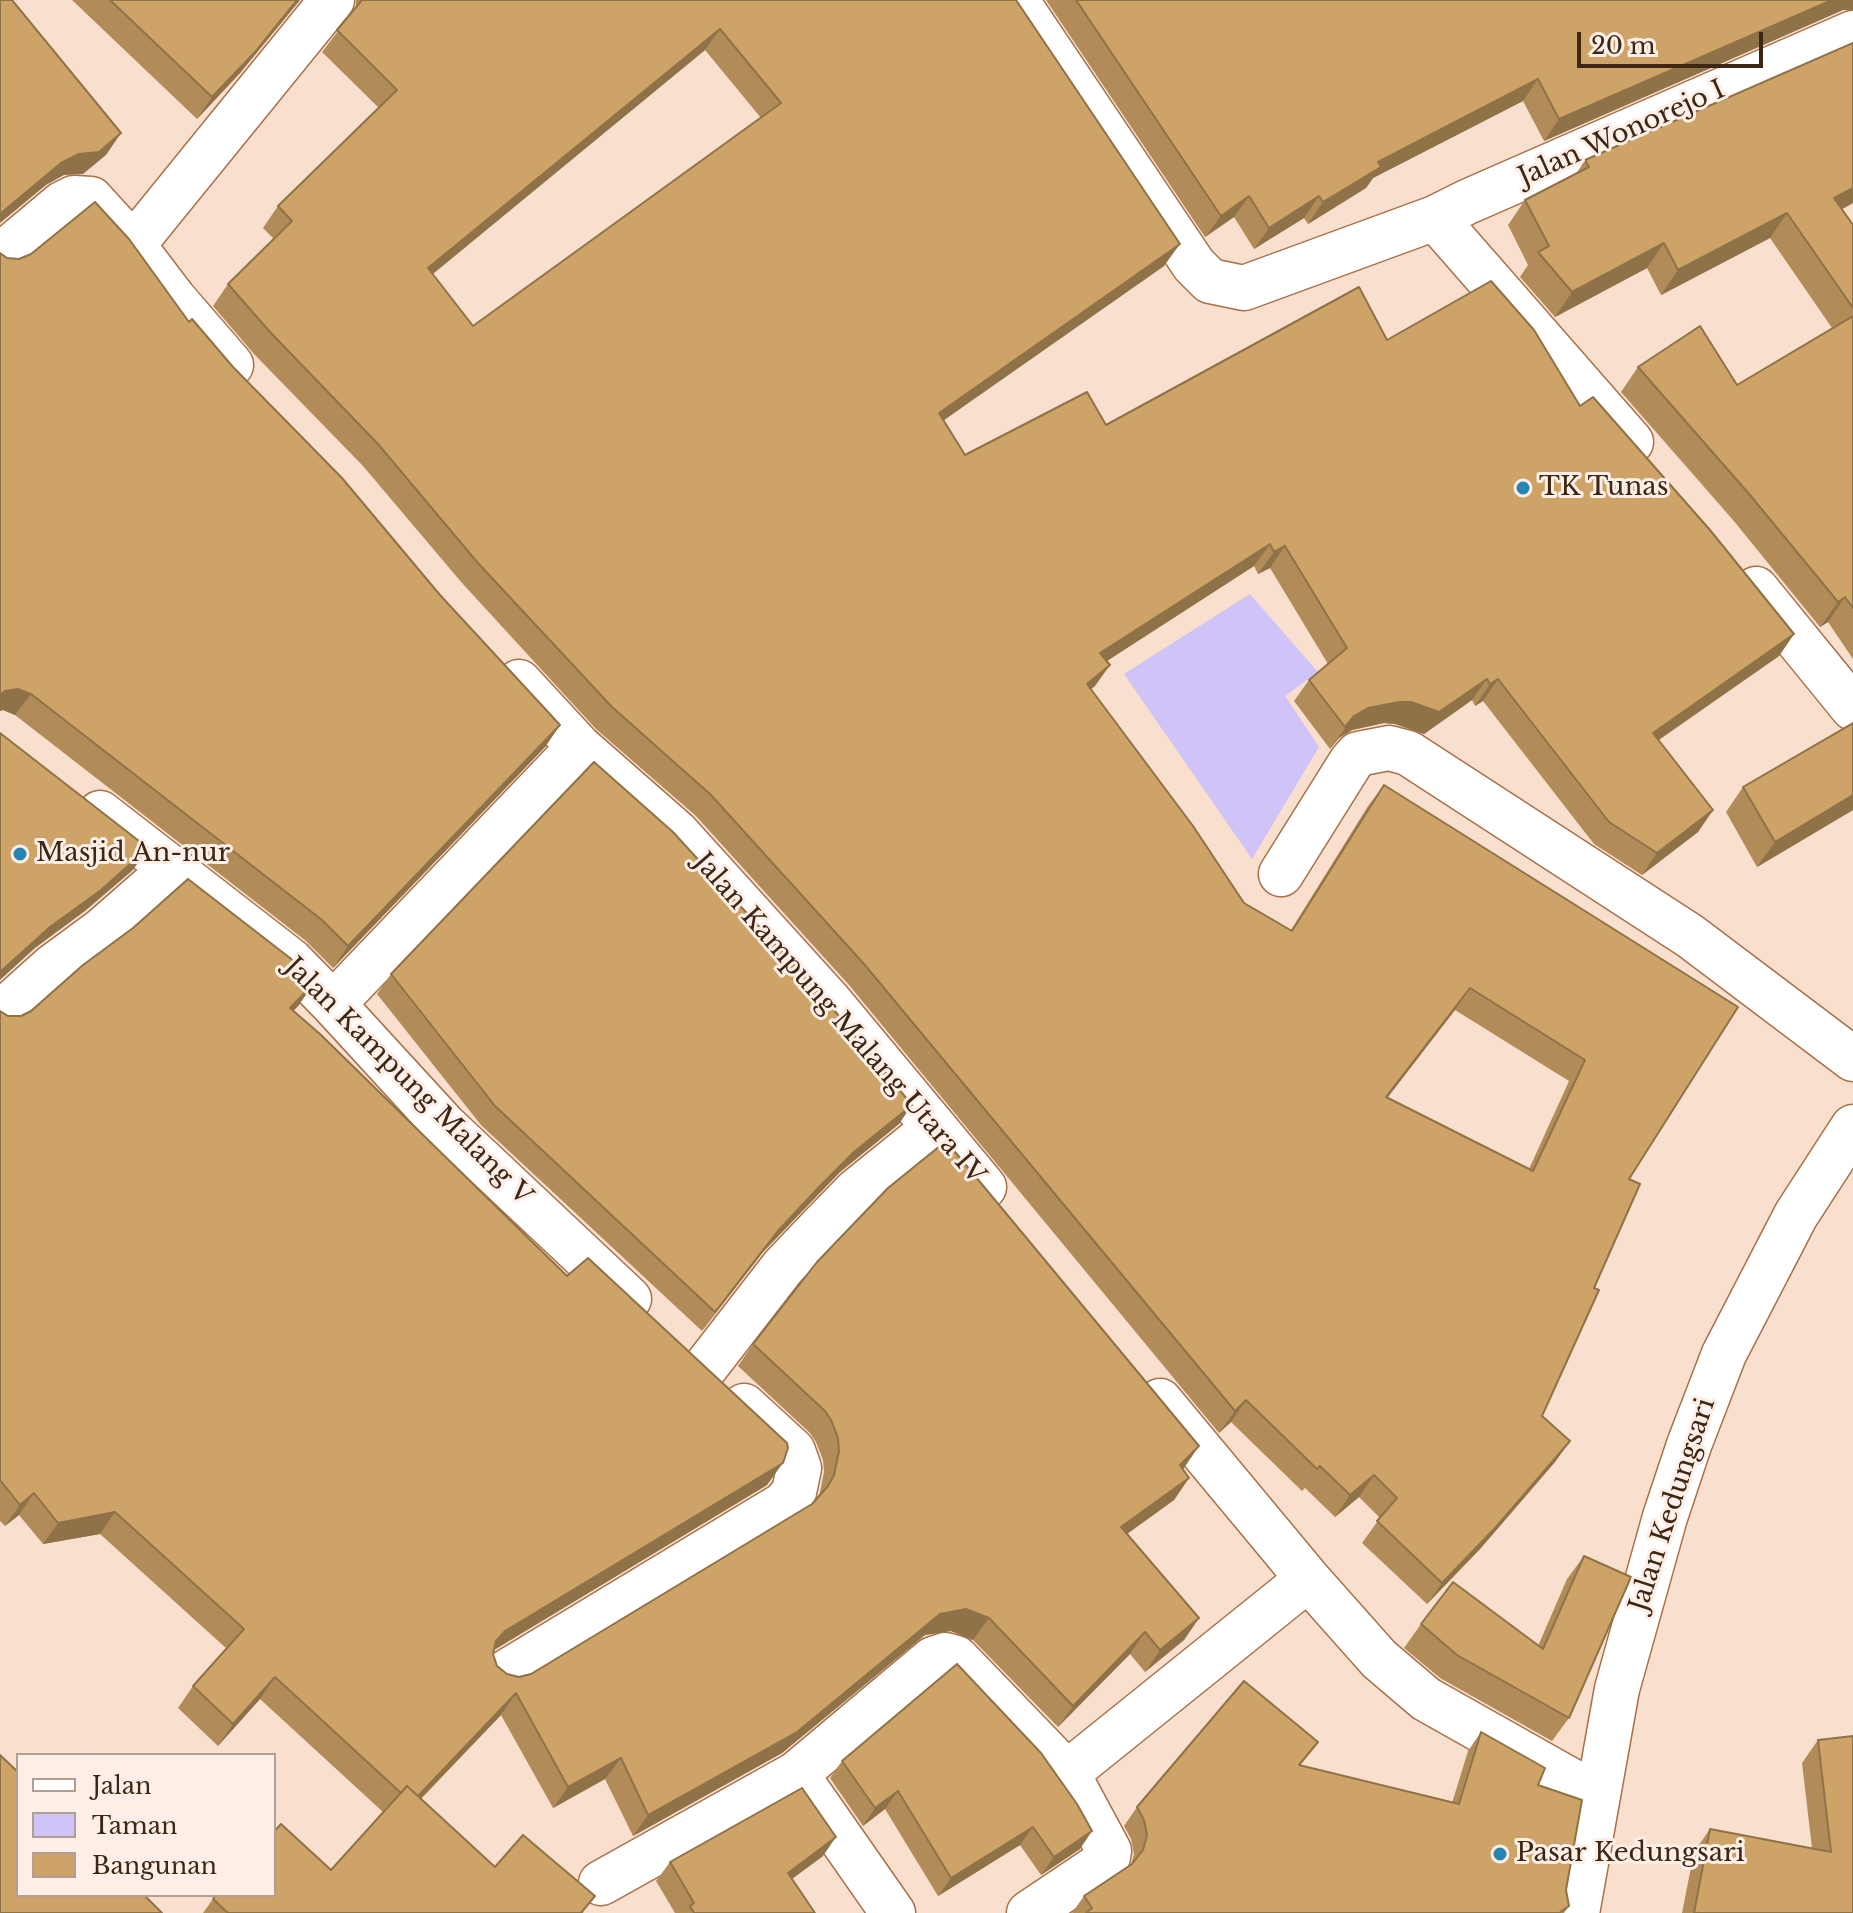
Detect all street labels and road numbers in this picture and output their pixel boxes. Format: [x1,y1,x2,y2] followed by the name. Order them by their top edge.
[1514,74,1730,194] street label: Jalan Wonorejo I
[687,847,991,1191] street label: Jalan Kampung Malang Utara IV
[278,952,538,1212] street label: Jalan Kampung Malang V
[1624,1394,1722,1616] street label: Jalan Kedungsari

